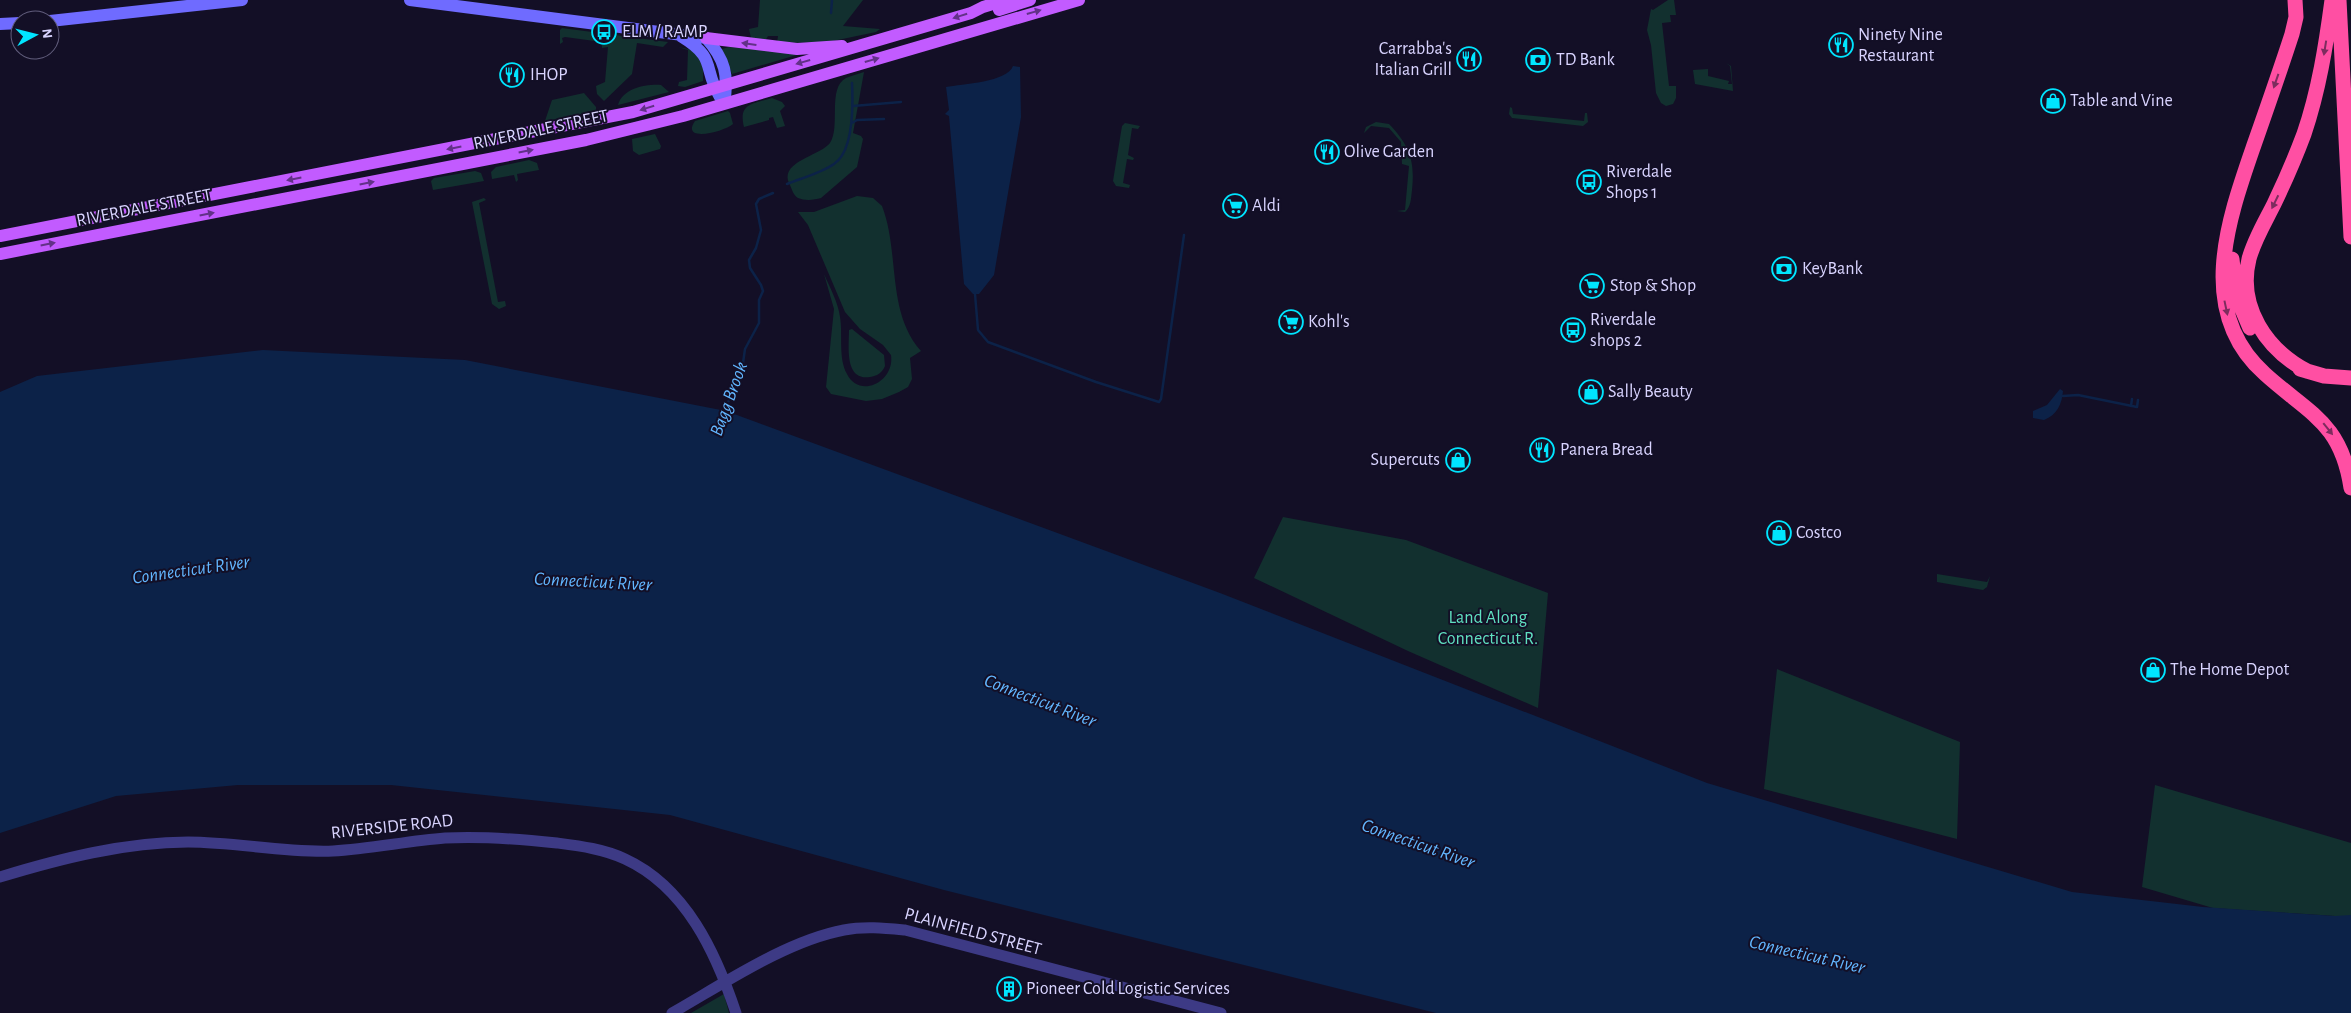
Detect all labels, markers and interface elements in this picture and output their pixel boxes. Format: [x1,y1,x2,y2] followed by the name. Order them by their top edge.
[1027,8,1042,16] one-way arrow
[10,10,60,60] north arrow
[953,13,968,21] one-way arrow
[591,19,617,45] bus stop icon: ELM / RAMP
[622,23,707,41] place label: ELM / RAMP
[1858,26,1943,65] place label: Ninety Nine Restaurant
[39,28,54,39] text: N
[1828,32,1854,58] restaurant icon: Ninety Nine Restaurant
[740,40,756,48] one-way arrow
[1375,40,1452,79] place label: Carrabba's Italian Grill
[2321,41,2329,57] one-way arrow
[1456,46,1482,72] restaurant icon: Carrabba's Italian Grill
[1525,47,1551,73] bank icon: TD Bank
[1556,51,1616,69] place label: TD Bank
[865,55,880,63] one-way arrow
[796,59,811,67] one-way arrow
[499,62,525,88] restaurant icon: IHOP
[530,66,568,84] place label: IHOP
[2272,73,2279,88] one-way arrow
[2040,88,2066,114] shop icon: Table and Vine
[2070,92,2173,110] place label: Table and Vine
[639,104,654,112] one-way arrow
[472,107,610,153] street label: RIVERDALE STREET
[1314,139,1340,165] restaurant icon: Olive Garden
[1344,143,1434,161] place label: Olive Garden
[446,145,462,153] one-way arrow
[519,147,535,155] one-way arrow
[1606,163,1672,202] place label: Riverdale Shops 1
[1576,169,1602,195] bus stop icon: Riverdale Shops 1
[286,176,302,184] one-way arrow
[359,179,375,187] one-way arrow
[75,186,213,230] street label: RIVERDALE STREET
[1222,193,1248,219] supermarket icon: Aldi
[2271,195,2279,209] one-way arrow
[1252,197,1281,215] place label: Aldi
[200,209,216,217] one-way arrow
[40,240,56,248] one-way arrow
[1771,256,1797,282] bank icon: KeyBank
[1802,260,1864,278] place label: KeyBank
[1579,273,1605,299] supermarket icon: Stop & Shop
[1610,277,1696,295] place label: Stop & Shop
[2222,300,2230,315] one-way arrow
[1278,309,1304,335] supermarket icon: Kohl's
[1590,311,1656,350] place label: Riverdale shops 2
[1308,313,1350,331] place label: Kohl's
[1560,317,1586,343] bus stop icon: Riverdale shops 2
[707,359,751,439] water label: Bagg Brook
[1578,379,1604,405] shop icon: Sally Beauty
[1608,383,1693,401] place label: Sally Beauty
[2322,422,2333,435] one-way arrow
[1529,437,1555,463] restaurant icon: Panera Bread
[1560,441,1653,459] place label: Panera Bread
[1445,447,1471,473] shop icon: Supercuts
[1371,451,1440,469] place label: Supercuts
[1766,520,1792,546] shop icon: Costco
[1796,524,1842,542] place label: Costco
[131,552,252,588] water label: Connecticut River
[534,569,653,595] water label: Connecticut River
[1438,609,1538,648] park label: Land Along Connecticut R.
[2140,657,2166,683] shop icon: The Home Depot
[2170,661,2289,679] place label: The Home Depot
[981,671,1099,731] water label: Connecticut River
[330,812,454,842] street label: RIVERSIDE ROAD
[1359,816,1478,872] water label: Connecticut River
[903,905,1044,959] street label: PLAINFIELD STREET
[1747,932,1867,978] water label: Connecticut River
[996,976,1022,1002] building icon: Pioneer Cold Logistic Services
[1026,980,1230,998] place label: Pioneer Cold Logistic Services

